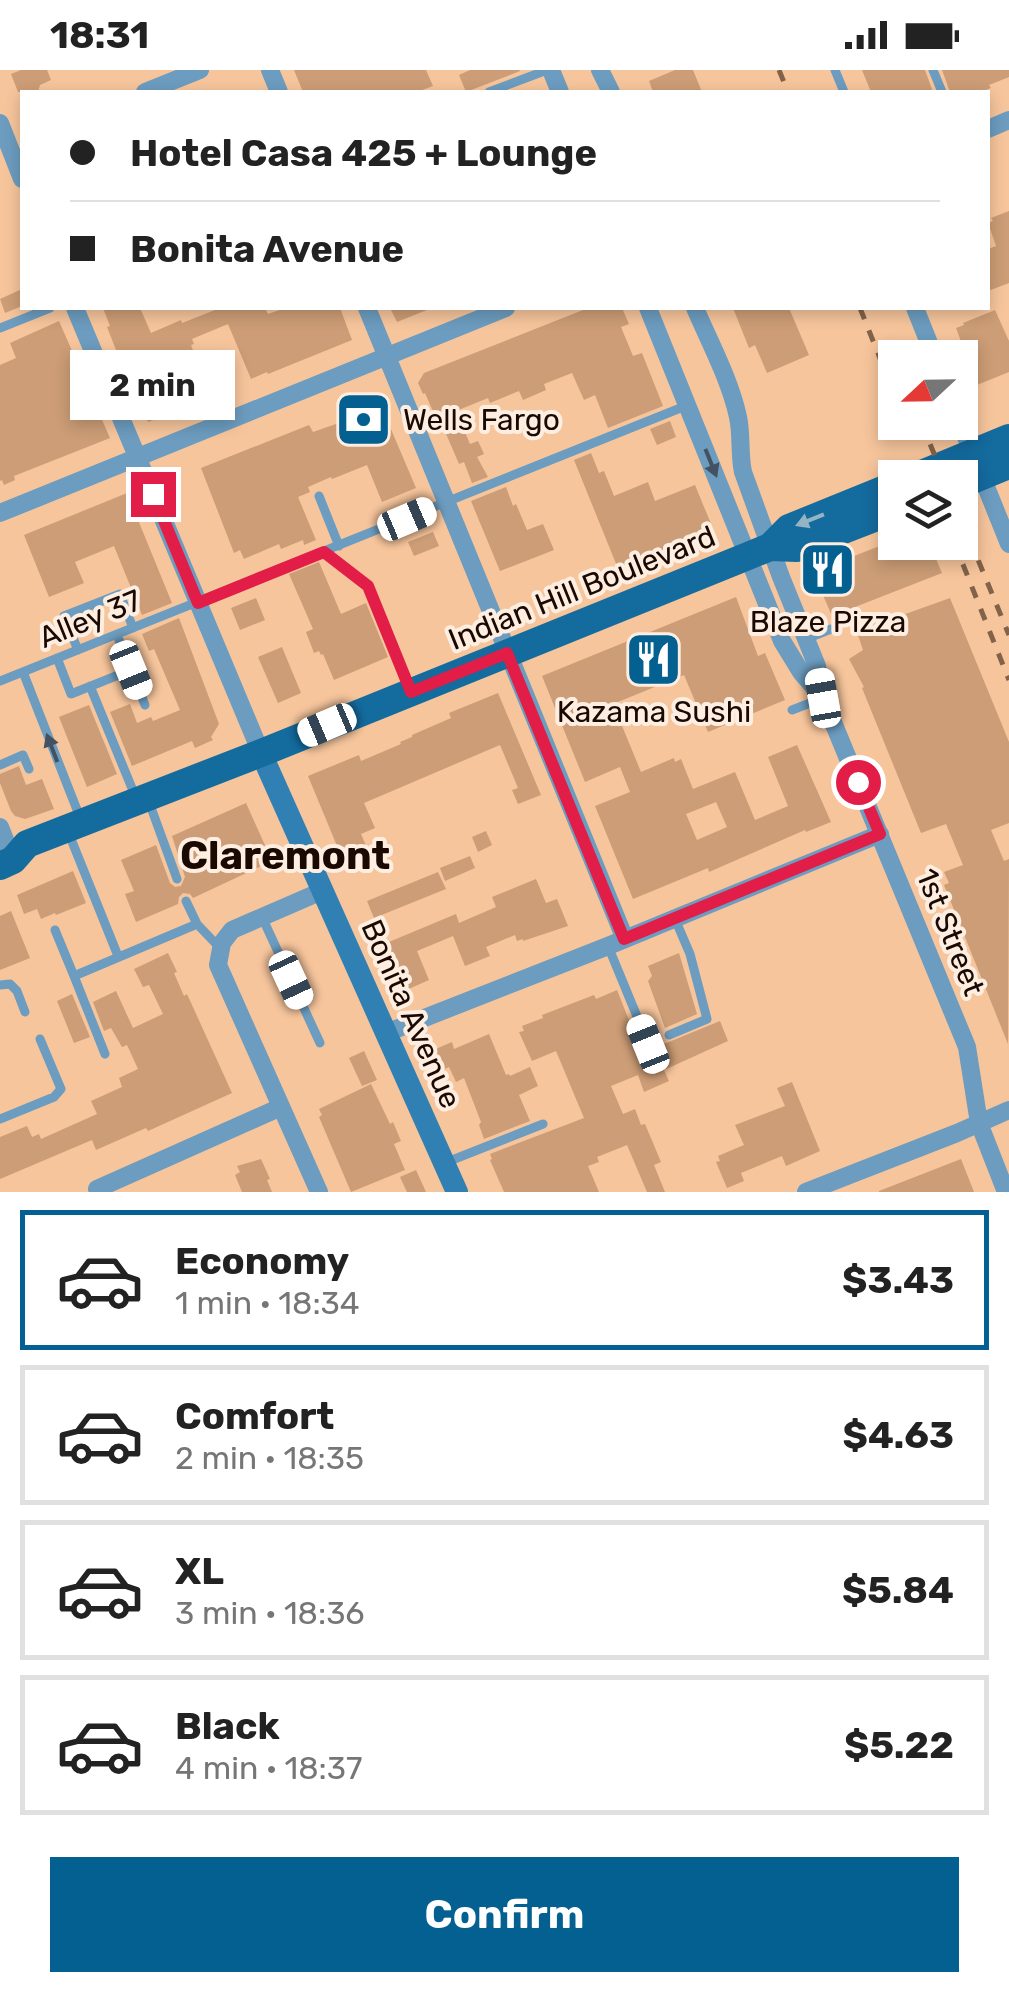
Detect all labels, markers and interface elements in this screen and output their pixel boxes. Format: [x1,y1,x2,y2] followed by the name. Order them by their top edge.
[50,12,149,58] text: 18:31
[130,130,597,176] text: Hotel Casa 425 + Lounge
[130,226,404,272] text: Bonita Avenue
[878,340,978,440] north arrow
[878,340,978,560] map controls
[70,349,236,419] callout: 2 min
[109,366,196,404] text: 2 min
[334,390,394,450] bank icon: Wells Fargo
[403,402,560,438] place label: Wells Fargo
[703,448,719,478] one-way arrow
[878,460,978,560] button: layers
[131,472,176,517] route end
[374,493,440,545] car
[794,512,824,528] one-way arrow
[443,518,721,658] street label: Indian Hill Boulevard
[798,540,858,600] restaurant icon: Blaze Pizza
[33,582,147,656] street label: Alley 37
[750,604,906,640] place label: Blaze Pizza
[624,629,684,689] restaurant icon: Kazama Sushi
[106,637,156,703] car
[803,666,843,730] car
[557,694,751,730] place label: Kazama Sushi
[294,699,360,751] car
[44,732,60,762] one-way arrow
[836,760,881,805] route start
[180,832,390,879] district label: Claremont
[908,863,992,1001] street label: 1st Street
[353,914,469,1114] street label: Bonita Avenue
[265,946,317,1014] car
[623,1011,673,1077] car
[55,1235,145,1325] icon: car
[175,1238,349,1284] text: Economy
[842,1257,954,1303] text: $3.43
[175,1284,360,1322] text: 1 min · 18:34
[55,1390,145,1480] icon: car
[175,1393,334,1439] text: Comfort
[843,1412,954,1458] text: $4.63
[175,1439,364,1477] text: 2 min · 18:35
[55,1545,145,1635] icon: car
[175,1548,224,1594] text: XL
[842,1567,954,1613] text: $5.84
[175,1594,365,1632] text: 3 min · 18:36
[55,1700,145,1790] icon: car
[175,1703,280,1749] text: Black
[844,1722,954,1768] text: $5.22
[175,1749,362,1787] text: 4 min · 18:37
[50,1857,959,1972] button: Confirm

